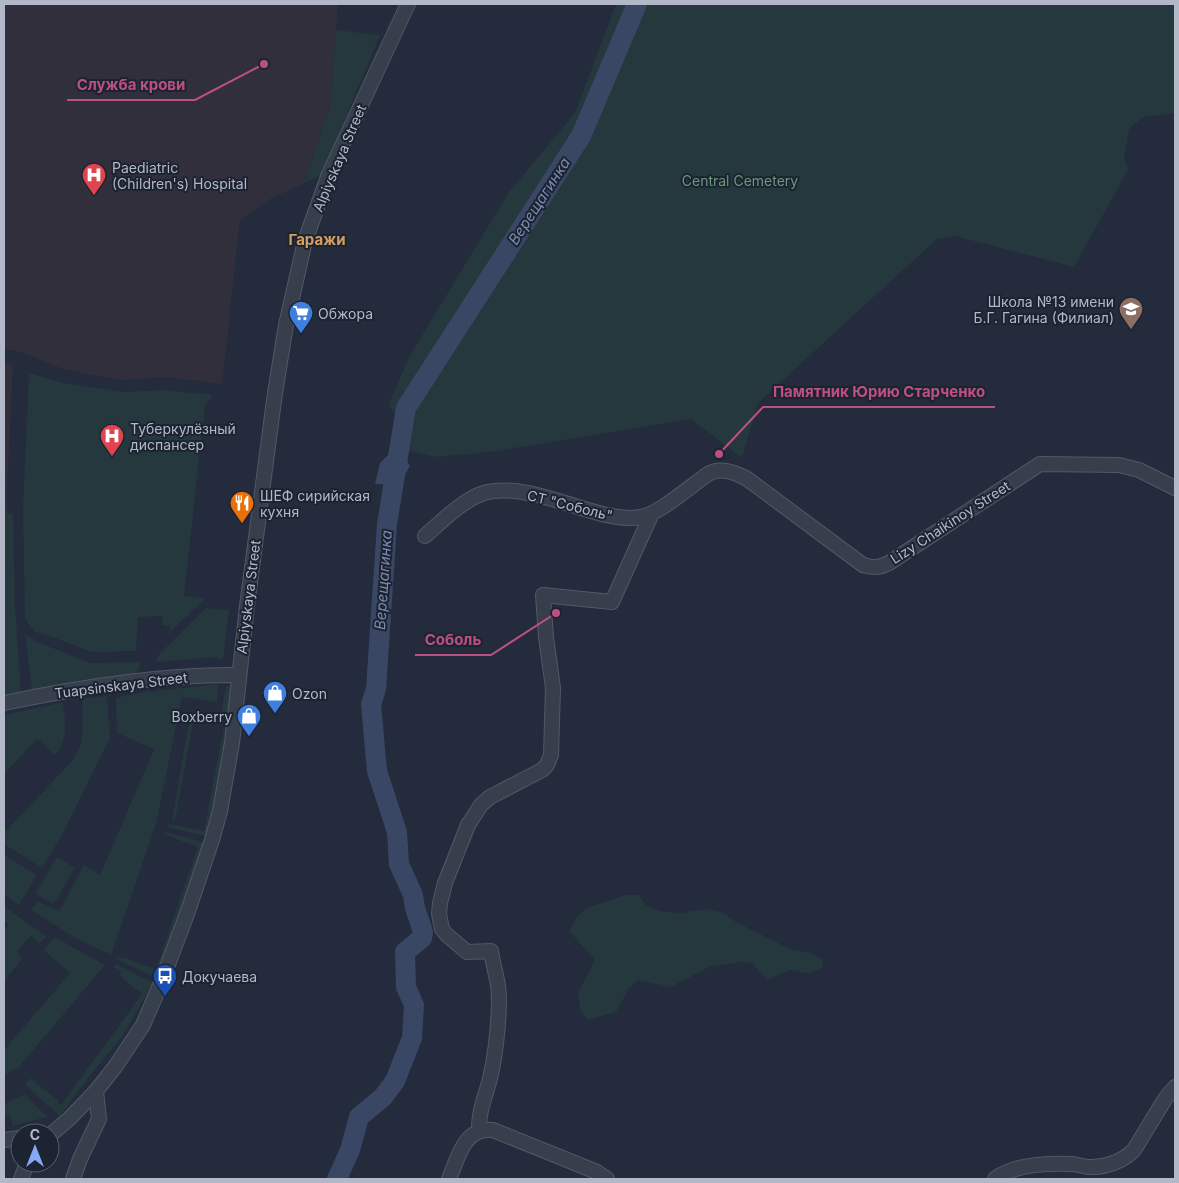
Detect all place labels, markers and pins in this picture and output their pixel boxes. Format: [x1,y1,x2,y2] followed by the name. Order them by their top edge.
[67,70,195,100] callout: Служба крови
[112,159,247,192] place label: Paediatric (Children's) Hospital
[81,162,107,196] hospital icon: Paediatric (Children's) Hospital
[973,293,1114,326] place label: Школа №13 имени Б.Г. Гагина (Филиал)
[1118,296,1144,330] school or university icon: Школа №13 имени Б.Г. Гагина (Филиал)
[288,300,314,334] supermarket icon: Обжора
[318,305,373,322] place label: Обжора
[763,377,995,407] callout: Памятник Юрию Старченко
[130,420,236,453] place label: Туберкулёзный диспансер
[99,423,125,457] hospital icon: Туберкулёзный диспансер
[260,487,370,520] place label: ШЕФ сирийская кухня
[229,490,255,524] restaurant icon: ШЕФ сирийская кухня
[415,625,491,655] callout: Соболь
[262,680,288,714] shop icon: Ozon
[292,685,327,702] place label: Ozon
[236,703,262,737] shop icon: Boxberry
[172,708,232,725] place label: Boxberry
[152,963,178,997] bus stop icon: Докучаева
[182,968,257,985] place label: Докучаева

